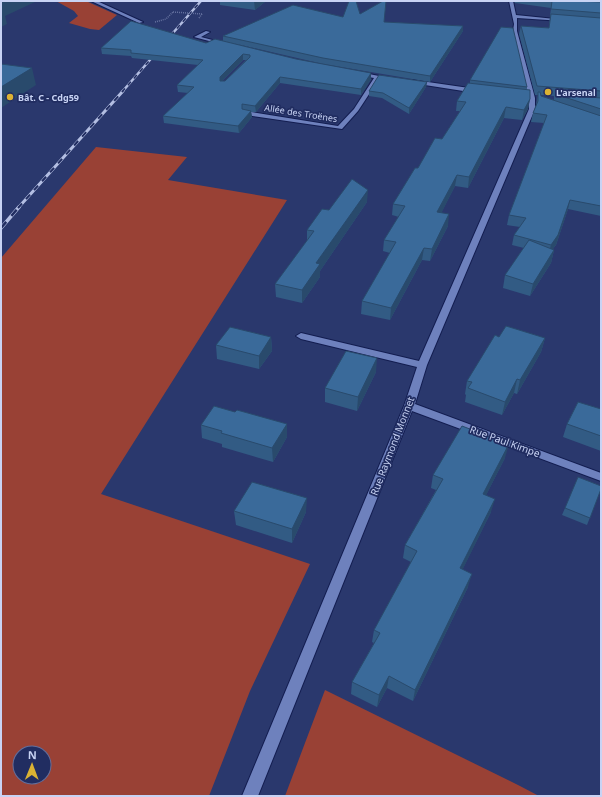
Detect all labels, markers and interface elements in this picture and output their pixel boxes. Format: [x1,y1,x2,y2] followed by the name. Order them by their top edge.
[556,86,596,99] place label: L'arsenal
[543,87,553,97] marker: L'arsenal
[18,91,79,104] place label: Bât. C - Cdg59
[5,92,15,102] marker: Bât. C - Cdg59
[264,101,338,125] street label: Allée des Troënes
[367,394,417,497] street label: Rue Raymond Monnet
[468,422,542,460] street label: Rue Paul Kimpe
[12,745,52,785] north arrow
[28,747,37,762] text: N

